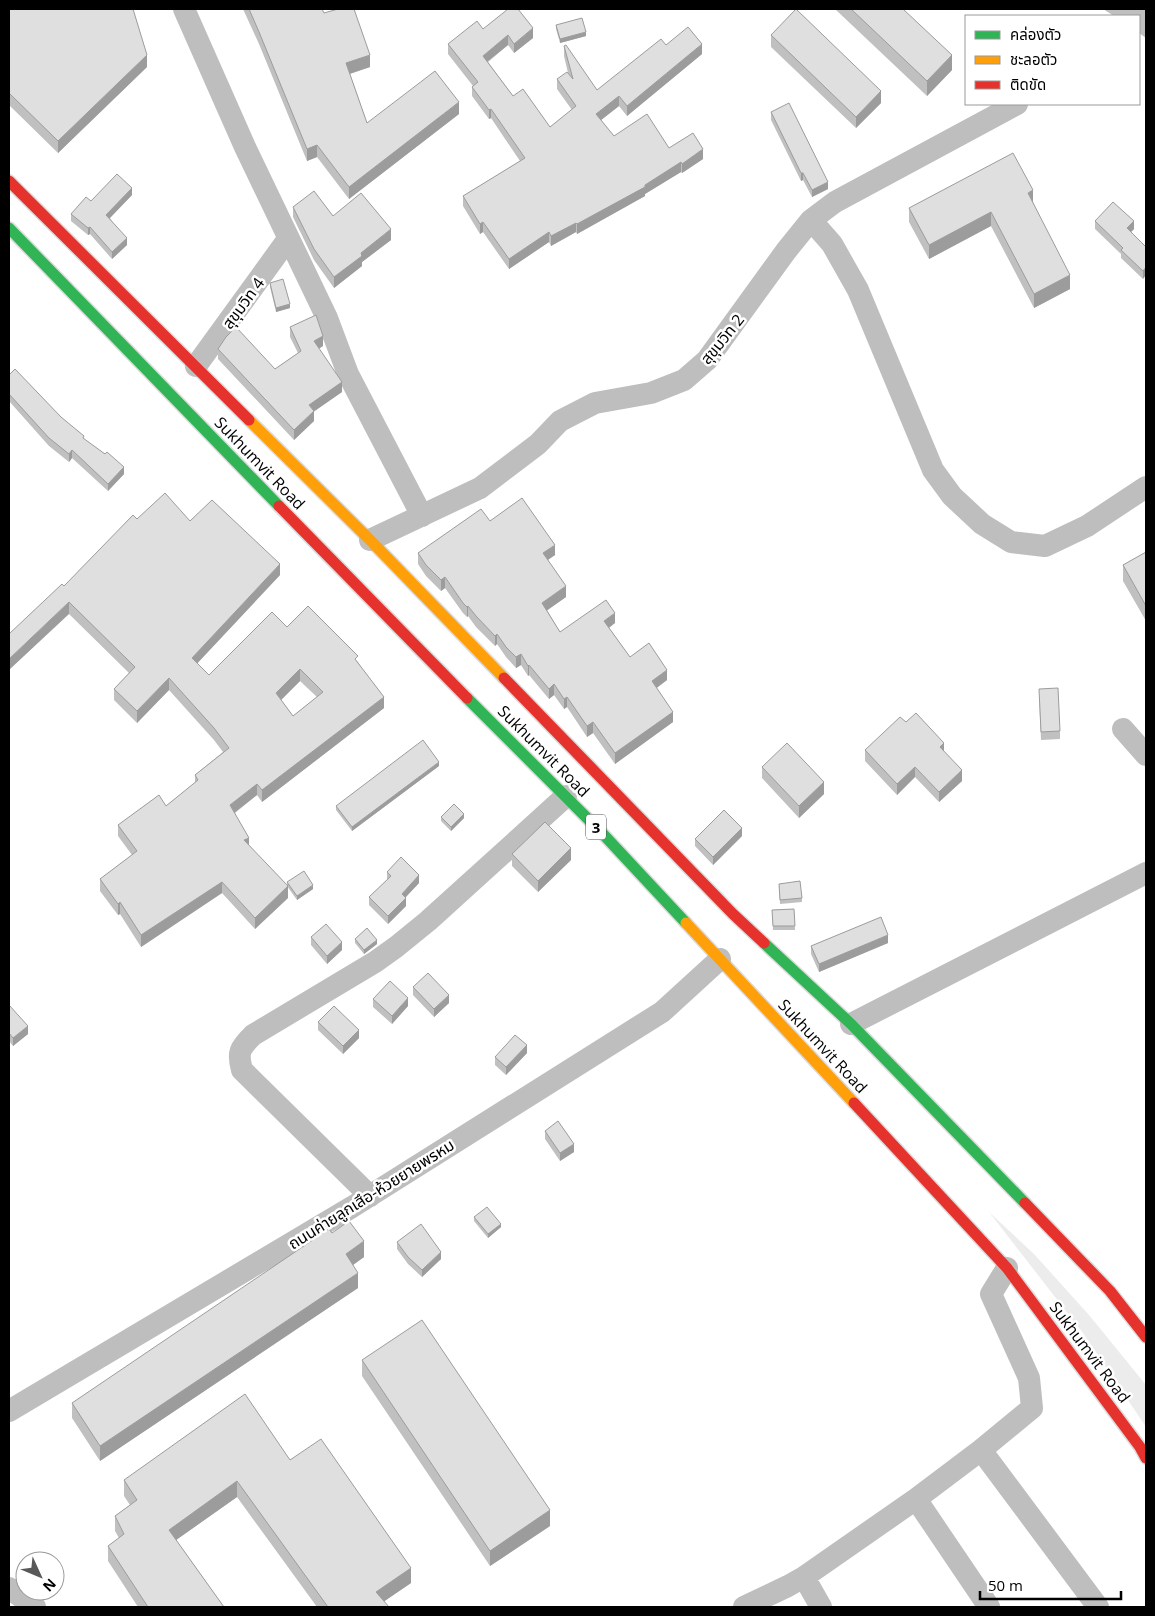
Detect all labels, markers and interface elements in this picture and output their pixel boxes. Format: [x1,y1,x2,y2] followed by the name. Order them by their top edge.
[965,15,1140,105] legend
[1010,24,1061,44] text: คล่องตัว
[1010,49,1057,69] text: ชะลอตัว
[1010,74,1046,94] text: ติดขัด
[217,273,269,333] street label: สุขุมวิท 4
[695,309,749,369] street label: สุขุมวิท 2
[210,412,310,514] street label: Sukhumvit Road
[493,700,595,802] street label: Sukhumvit Road
[586,814,606,840] road number: 3
[774,994,872,1098] street label: Sukhumvit Road
[284,1134,458,1254] street label: ถนนค่ายลูกเสึอ-ห้วยยายพรหม
[1045,1297,1135,1407] street label: Sukhumvit Road
[15,1551,65,1601] north arrow
[980,1568,1121,1600] scale bar
[39,1575,61,1596] text: N
[988,1575,1023,1595] text: 50 m

